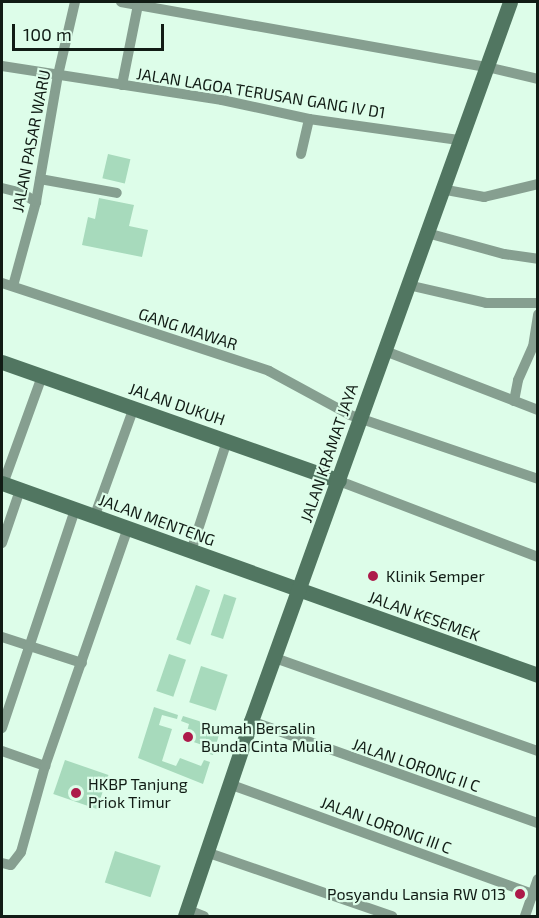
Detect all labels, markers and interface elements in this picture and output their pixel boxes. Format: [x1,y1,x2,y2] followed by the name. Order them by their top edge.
[15,12,166,50] scale bar
[23,23,72,45] text: 100 m
[135,64,387,122] street label: JALAN LAGOA TERUSAN GANG IV D1
[8,68,54,214] street label: JALAN PASAR WARU
[136,304,240,354] street label: GANG MAWAR
[126,379,228,429] street label: JALAN DUKUH
[296,381,362,525] street label: JALAN KRAMAT JAYA
[96,490,218,550] street label: JALAN MENTENG
[386,566,485,586] place label: Klinik Semper
[364,567,382,585] marker: Klinik Semper
[366,587,482,645] street label: JALAN KESEMEK
[201,718,332,756] place label: Rumah Bersalin Bunda Cinta Mulia
[179,728,197,746] marker: Rumah Bersalin Bunda Cinta Mulia
[350,734,482,796] street label: JALAN LORONG II C
[88,774,188,812] place label: HKBP Tanjung Priok Timur
[69,786,83,800] marker: HKBP Tanjung Priok Timur
[318,792,454,858] street label: JALAN LORONG III C
[327,884,506,904] place label: Posyandu Lansia RW 013
[511,885,529,903] marker: Posyandu Lansia RW 013

